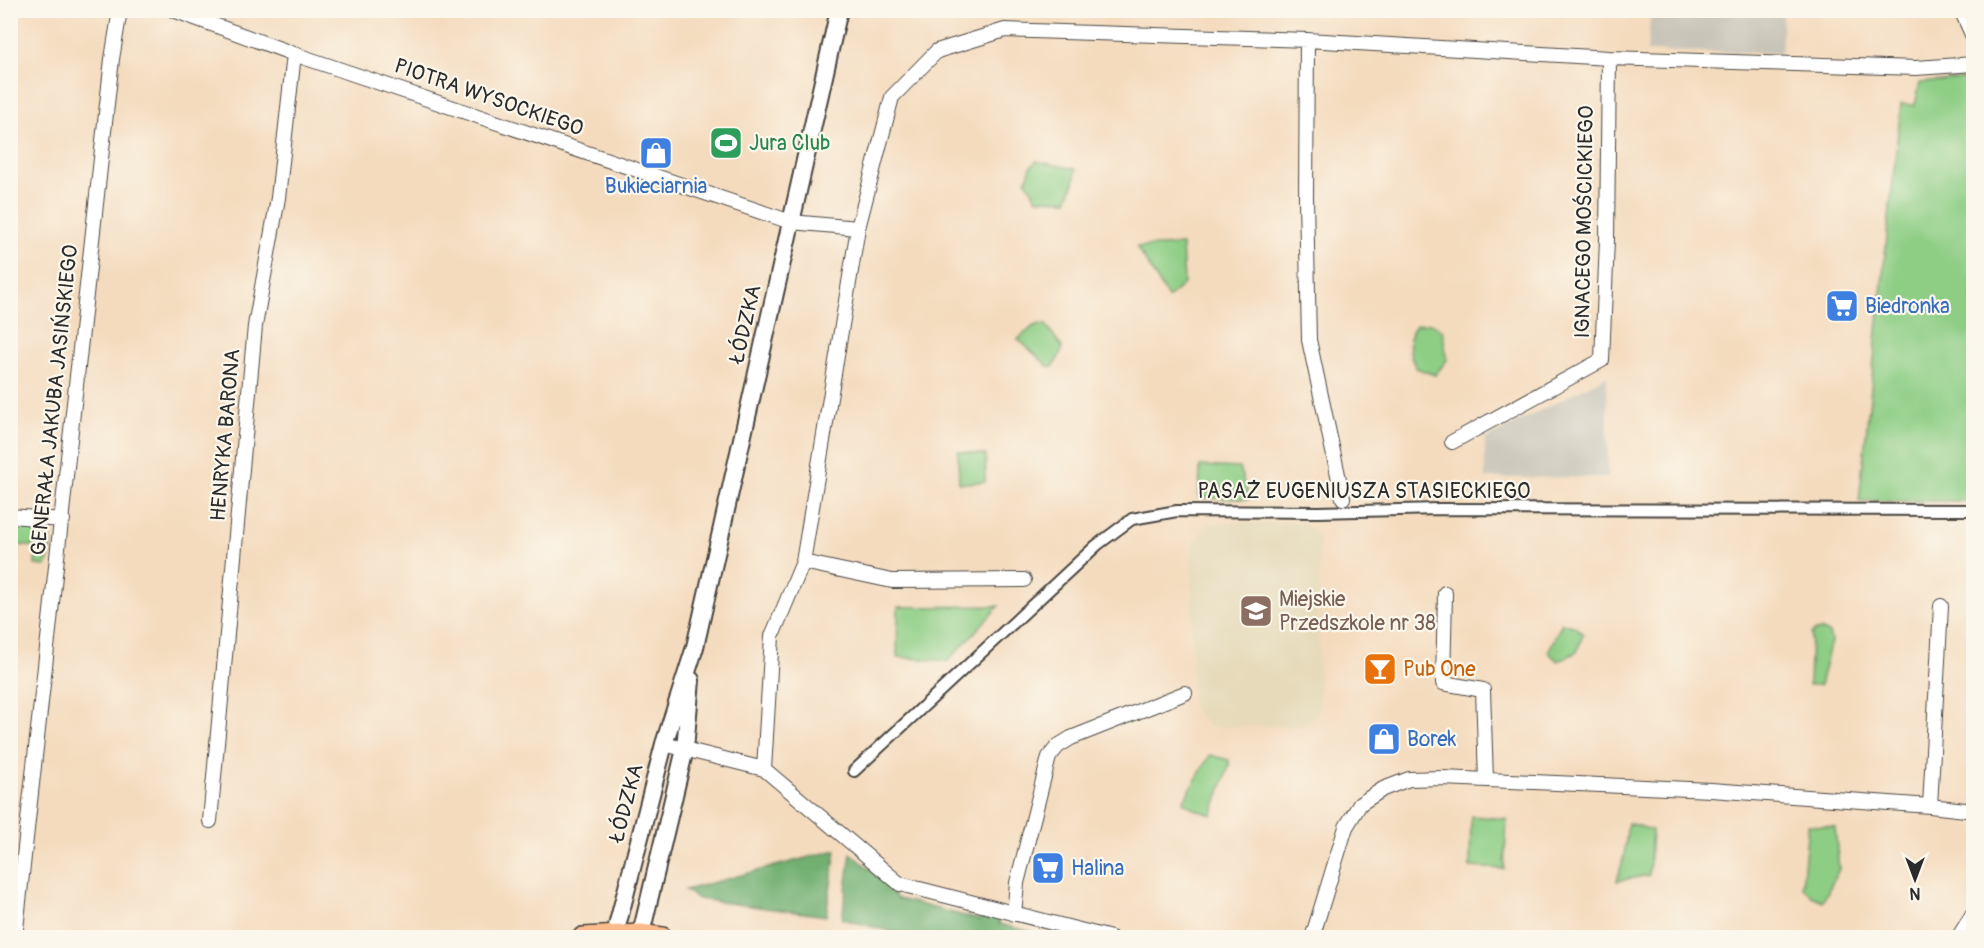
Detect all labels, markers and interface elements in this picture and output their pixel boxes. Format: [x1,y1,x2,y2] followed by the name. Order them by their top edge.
[391,52,587,143] street label: PIOTRA WYSOCKIEGO
[1569,105,1600,339] street label: IGNACEGO MOŚCICKIEGO
[708,125,744,161] sports icon: Jura Club
[749,130,830,157] place label: Jura Club
[638,135,674,171] shop icon: Bukieciarnia
[605,173,707,200] place label: Bukieciarnia
[25,243,84,557] street label: GENERAŁA JAKUBA JASIŃSKIEGO
[722,282,768,368] street label: ŁÓDZKA
[1824,288,1860,324] supermarket icon: Biedronka
[1865,293,1950,320] place label: Biedronka
[205,348,246,522] street label: HENRYKA BARONA
[1198,478,1530,505] street label: PASAŻ EUGENIUSZA STASIECKIEGO
[1279,586,1436,637] place label: Miejskie Przedszkole nr 38
[1238,593,1274,629] school or university icon: Miejskie Przedszkole nr 38
[1362,651,1398,687] bar icon: Pub One
[1403,656,1476,683] place label: Pub One
[1366,721,1402,757] shop icon: Borek
[1407,726,1457,753] place label: Borek
[602,761,650,847] street label: ŁÓDZKA
[1885,849,1945,909] north arrow
[1030,850,1066,886] supermarket icon: Halina
[1071,855,1124,882] place label: Halina
[1909,883,1920,903] text: N

